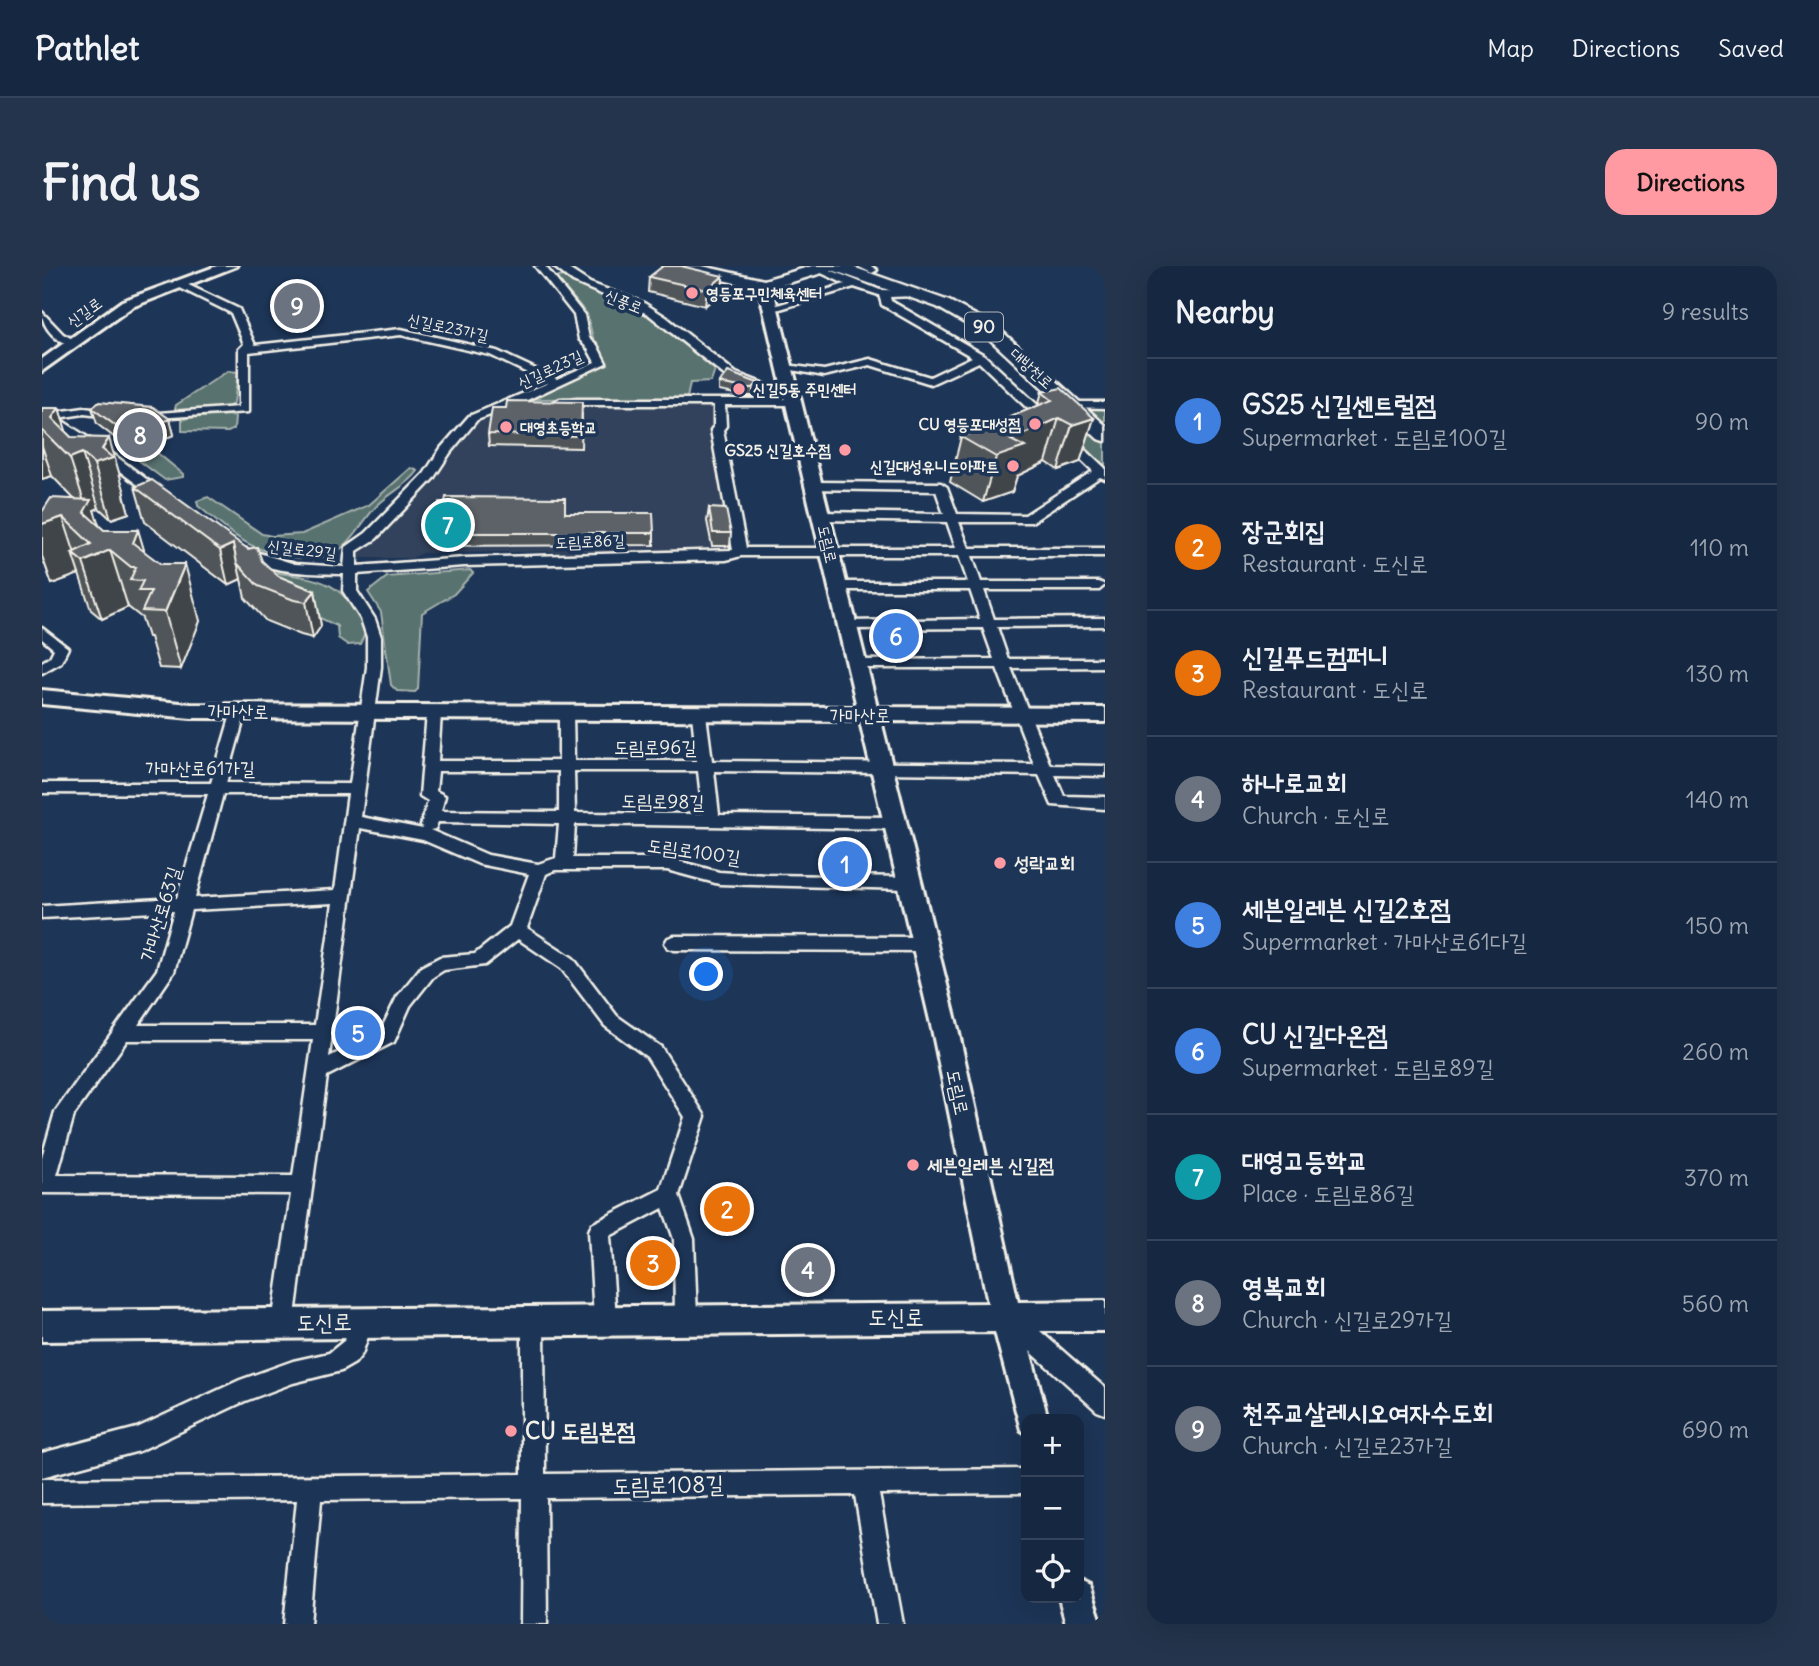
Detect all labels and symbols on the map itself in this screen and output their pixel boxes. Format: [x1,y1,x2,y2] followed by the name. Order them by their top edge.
[274,280,320,332] pin: 9
[706,283,822,303] place label: 영등포구민체육센터
[602,284,646,318] street label: 신풍로
[684,285,700,301] marker: 영등포구민체육센터
[62,293,106,331] street label: 신길로
[406,309,490,345] street label: 신길로23가길
[965,312,1003,342] road number: 90
[1006,343,1058,393] street label: 대방천로
[514,345,586,393] street label: 신길로23길
[753,379,856,399] place label: 신길5동 주민센터
[731,381,747,397] marker: 신길5동 주민센터
[117,409,163,461] pin: 8
[918,414,1021,434] place label: CU 영등포대성점
[1027,416,1043,432] marker: CU 영등포대성점
[520,417,597,437] place label: 대영초등학교
[498,419,514,435] marker: 대영초등학교
[724,440,831,460] place label: GS25 신길호수점
[837,442,853,458] marker: GS25 신길호수점
[870,456,999,476] place label: 신길대성유니드아파트
[1005,458,1021,474] marker: 신길대성유니드아파트
[425,499,471,551] pin: 7
[814,523,842,565] street label: 도림로
[555,530,625,552] street label: 도림로86길
[266,535,338,563] street label: 신길로29길
[873,610,919,662] pin: 6
[207,698,269,724] street label: 가마산로
[829,703,891,727] street label: 가마산로
[613,735,697,759] street label: 도림로96길
[145,756,255,780] street label: 가마산로61가길
[621,788,705,814] street label: 도림로98길
[646,833,742,869] street label: 도림로100길
[822,838,868,890] pin: 1
[1014,851,1075,875] place label: 성락교회
[992,855,1008,871] marker: 성락교회
[134,864,186,964] street label: 가마산로63길
[689,957,723,991] your location
[335,1007,381,1059] pin: 5
[941,1067,975,1117] street label: 도림로
[927,1153,1055,1177] place label: 세븐일레븐 신길점
[905,1157,921,1173] marker: 세븐일레븐 신길점
[704,1183,750,1235] pin: 2
[630,1237,676,1289] pin: 3
[785,1244,831,1296] pin: 4
[868,1302,924,1331] street label: 도신로
[296,1307,352,1336] street label: 도신로
[525,1416,636,1445] place label: CU 도림본점
[503,1423,519,1439] marker: CU 도림본점
[612,1469,724,1500] street label: 도림로108길

